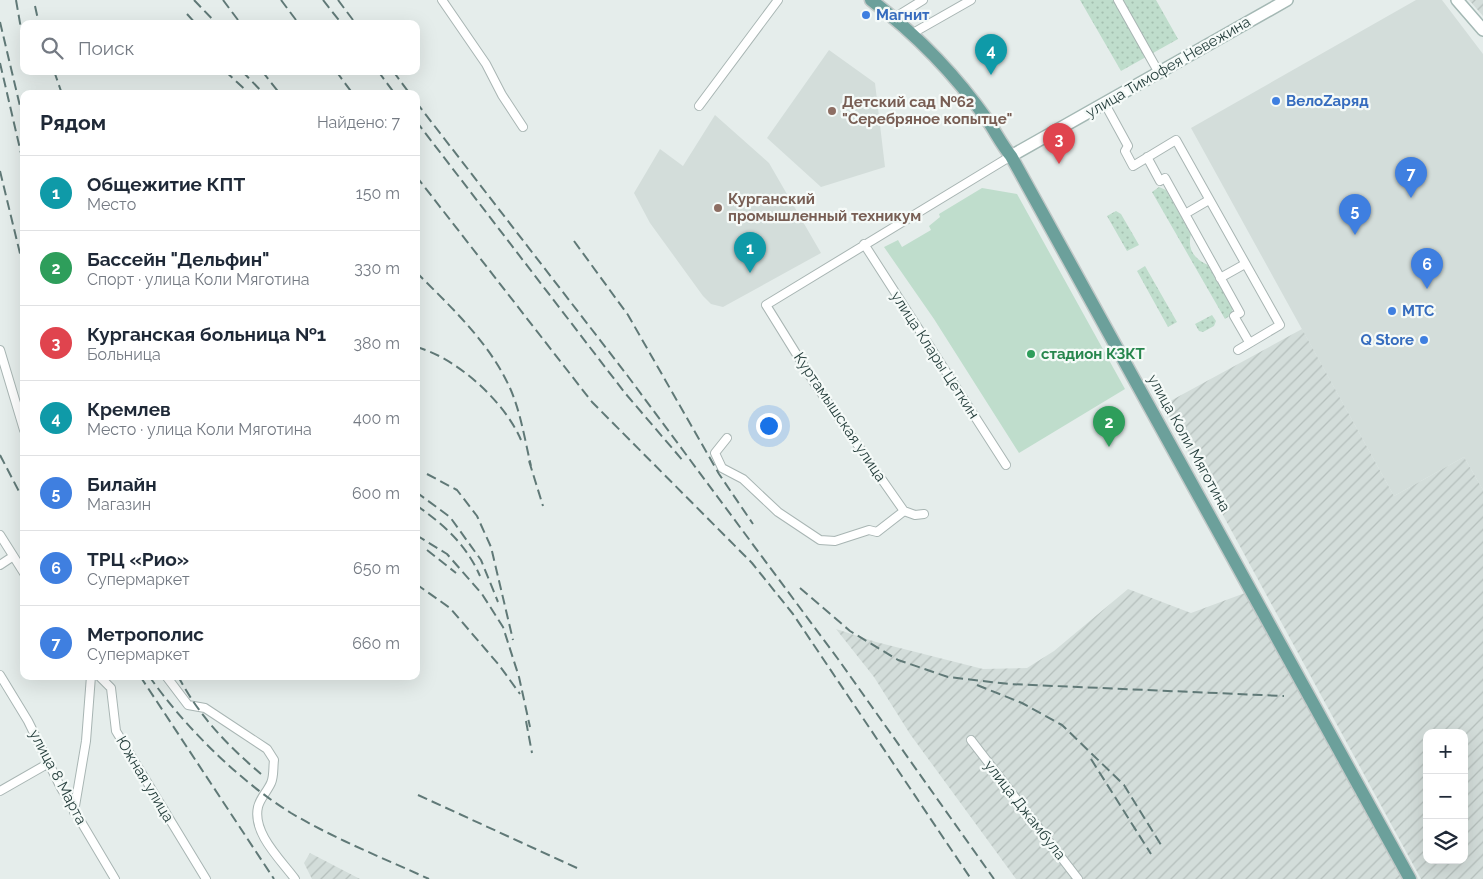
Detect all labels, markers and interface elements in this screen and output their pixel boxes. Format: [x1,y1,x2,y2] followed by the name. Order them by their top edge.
[876,6,930,24] place label: Магнит
[860,9,872,21] marker: Магнит
[1082,12,1254,122] street label: улица Тимофея Невежина
[20,20,420,75] search box
[38,34,66,62] icon: search
[975,34,1007,75] pin: 4
[78,37,134,59] text: Поиск
[1286,92,1369,110] place label: ВелоZаряд
[842,93,1012,128] place label: Детский сад №62 "Серебряное копытце"
[1270,95,1282,107] marker: ВелоZаряд
[826,105,838,117] marker: Детский сад №62 "Серебряное копытце"
[40,110,106,135] text: Рядом
[317,113,400,132] text: Найдено: 7
[1043,123,1075,164] pin: 3
[1395,157,1427,198] pin: 7
[87,173,245,195] text: Общежитие КПТ
[52,184,60,203] text: 1
[356,184,400,203] text: 150 m
[728,190,921,225] place label: Курганский промышленный техникум
[1339,194,1371,235] pin: 5
[87,195,136,214] text: Место
[712,202,724,214] marker: Курганский промышленный техникум
[734,232,766,273] pin: 1
[87,248,269,270] text: Бассейн "Дельфин"
[1411,248,1443,289] pin: 6
[51,259,61,278] text: 2
[354,259,400,278] text: 330 m
[87,270,310,289] text: Спорт · улица Коли Мяготина
[887,288,983,422] street label: улица Клары Цеткин
[1402,302,1434,320] place label: МТС
[1386,305,1398,317] marker: МТС
[87,323,326,345] text: Курганская больница №1
[1361,331,1414,349] place label: Q Store
[52,334,60,353] text: 3
[353,334,400,353] text: 380 m
[1418,334,1430,346] marker: Q Store
[87,345,161,364] text: Больница
[1041,345,1146,363] place label: стадион КЗКТ
[1025,348,1037,360] marker: стадион КЗКТ
[790,349,890,485] street label: Куртамышская улица
[1144,371,1234,515] street label: улица Коли Мяготина
[87,398,171,420] text: Кремлев
[1093,406,1125,447] pin: 2
[51,409,61,428] text: 4
[353,409,400,428] text: 400 m
[756,413,782,439] your location
[87,420,312,439] text: Место · улица Коли Мяготина
[87,473,157,495] text: Билайн
[52,484,60,503] text: 5
[352,484,400,503] text: 600 m
[87,495,151,514] text: Магазин
[87,548,189,570] text: ТРЦ «Рио»
[51,559,61,578] text: 6
[353,559,400,578] text: 650 m
[87,570,190,589] text: Супермаркет
[87,623,204,645] text: Метрополис
[52,634,60,653] text: 7
[352,634,400,653] text: 660 m
[87,645,190,664] text: Супермаркет
[25,727,91,827] street label: улица 8 Марта
[1423,729,1468,864] map controls
[1423,729,1468,774] button: +
[112,733,178,825] street label: Южная улица
[980,757,1070,863] street label: улица Джамбула
[1423,774,1468,819] button: −
[1423,819,1468,864] button: layers

